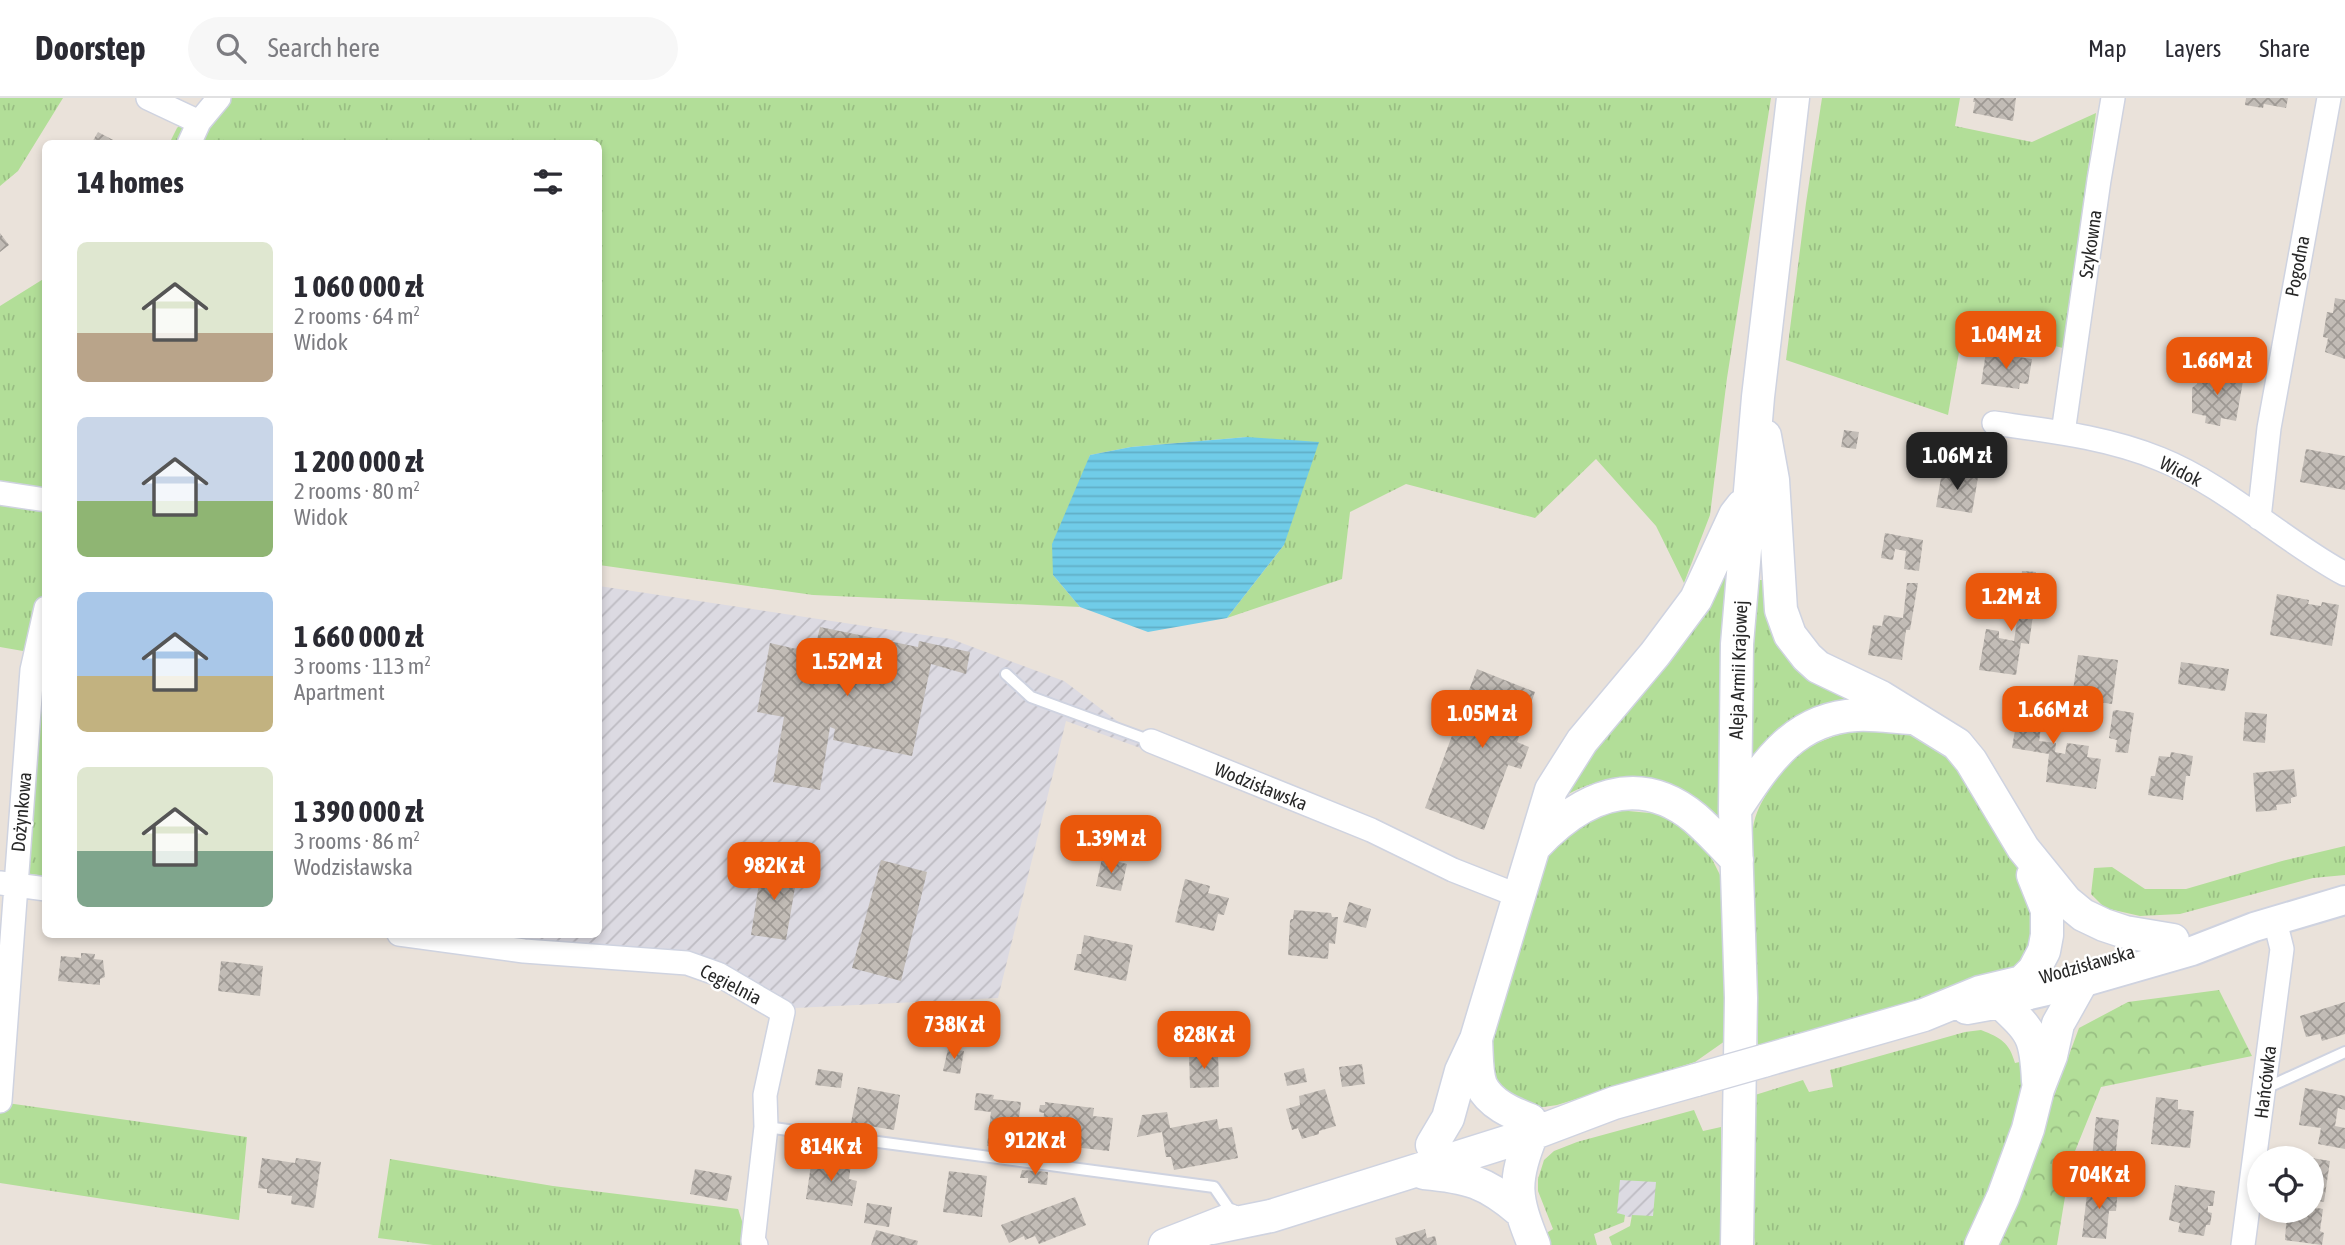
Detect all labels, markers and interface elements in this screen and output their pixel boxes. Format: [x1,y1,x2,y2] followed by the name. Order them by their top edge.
[188,17,678,80] search box
[35,29,146,67] text: Doorstep
[212,29,250,67] icon: search
[268,33,380,63] text: Search here
[2088,35,2127,62] text: Map
[2165,35,2221,62] text: Layers
[2259,35,2310,62] text: Share
[529,163,567,201] icon: filters
[77,165,184,199] text: 14 homes
[2074,208,2106,280] street label: Szykowna
[2280,234,2314,298] street label: Pogodna
[294,269,424,303] text: 1 060 000 zł
[133,270,217,354] icon: home
[294,303,420,329] text: 2 rooms · 64 m²
[1934,312,2078,371] pin: 1.04M zł
[1971,321,2041,347] text: 1.04M zł
[294,329,348,355] text: Widok
[2145,338,2289,397] pin: 1.66M zł
[2182,347,2252,373] text: 1.66M zł
[1885,432,2029,492] pin: 1.06M zł
[1922,442,1992,468] text: 1.06M zł
[294,444,424,478] text: 1 200 000 zł
[133,445,217,529] icon: home
[2156,451,2206,491] street label: Widok
[294,478,420,504] text: 2 rooms · 80 m²
[294,504,348,530] text: Widok
[1946,574,2076,633] pin: 1.2M zł
[1982,583,2040,609] text: 1.2M zł
[1725,600,1751,740] street label: Aleja Armii Krajowej
[294,619,424,653] text: 1 660 000 zł
[133,620,217,704] icon: home
[775,638,919,698] pin: 1.52M zł
[812,648,882,674] text: 1.52M zł
[294,653,431,679] text: 3 rooms · 113 m²
[294,679,385,705] text: Apartment
[1981,686,2125,746] pin: 1.66M zł
[1410,690,1554,750] pin: 1.05M zł
[2018,696,2088,722] text: 1.66M zł
[1447,700,1517,726] text: 1.05M zł
[1211,757,1311,815] street label: Wodzisławska
[7,771,35,853] street label: Dożynkowa
[294,794,424,828] text: 1 390 000 zł
[133,795,217,879] icon: home
[1039,816,1183,875] pin: 1.39M zł
[1076,825,1146,851] text: 1.39M zł
[294,828,420,854] text: 3 rooms · 86 m²
[709,842,839,902] pin: 982K zł
[743,852,805,878] text: 982K zł
[294,854,413,880] text: Wodzisławska
[2037,940,2137,988] street label: Wodzisławska
[697,959,765,1009] street label: Cegielnia
[889,1002,1019,1061] pin: 738K zł
[923,1011,985,1037] text: 738K zł
[1139,1012,1269,1071] pin: 828K zł
[1173,1021,1235,1047] text: 828K zł
[2250,1044,2280,1120] street label: Hańcówka
[970,1118,1100,1177] pin: 912K zł
[766,1124,896,1183] pin: 814K zł
[1004,1127,1066,1153] text: 912K zł
[800,1133,862,1159] text: 814K zł
[2247,1146,2324,1223] map controls
[2247,1146,2324,1223] button: locate
[2034,1152,2164,1211] pin: 704K zł
[2068,1161,2130,1187] text: 704K zł

